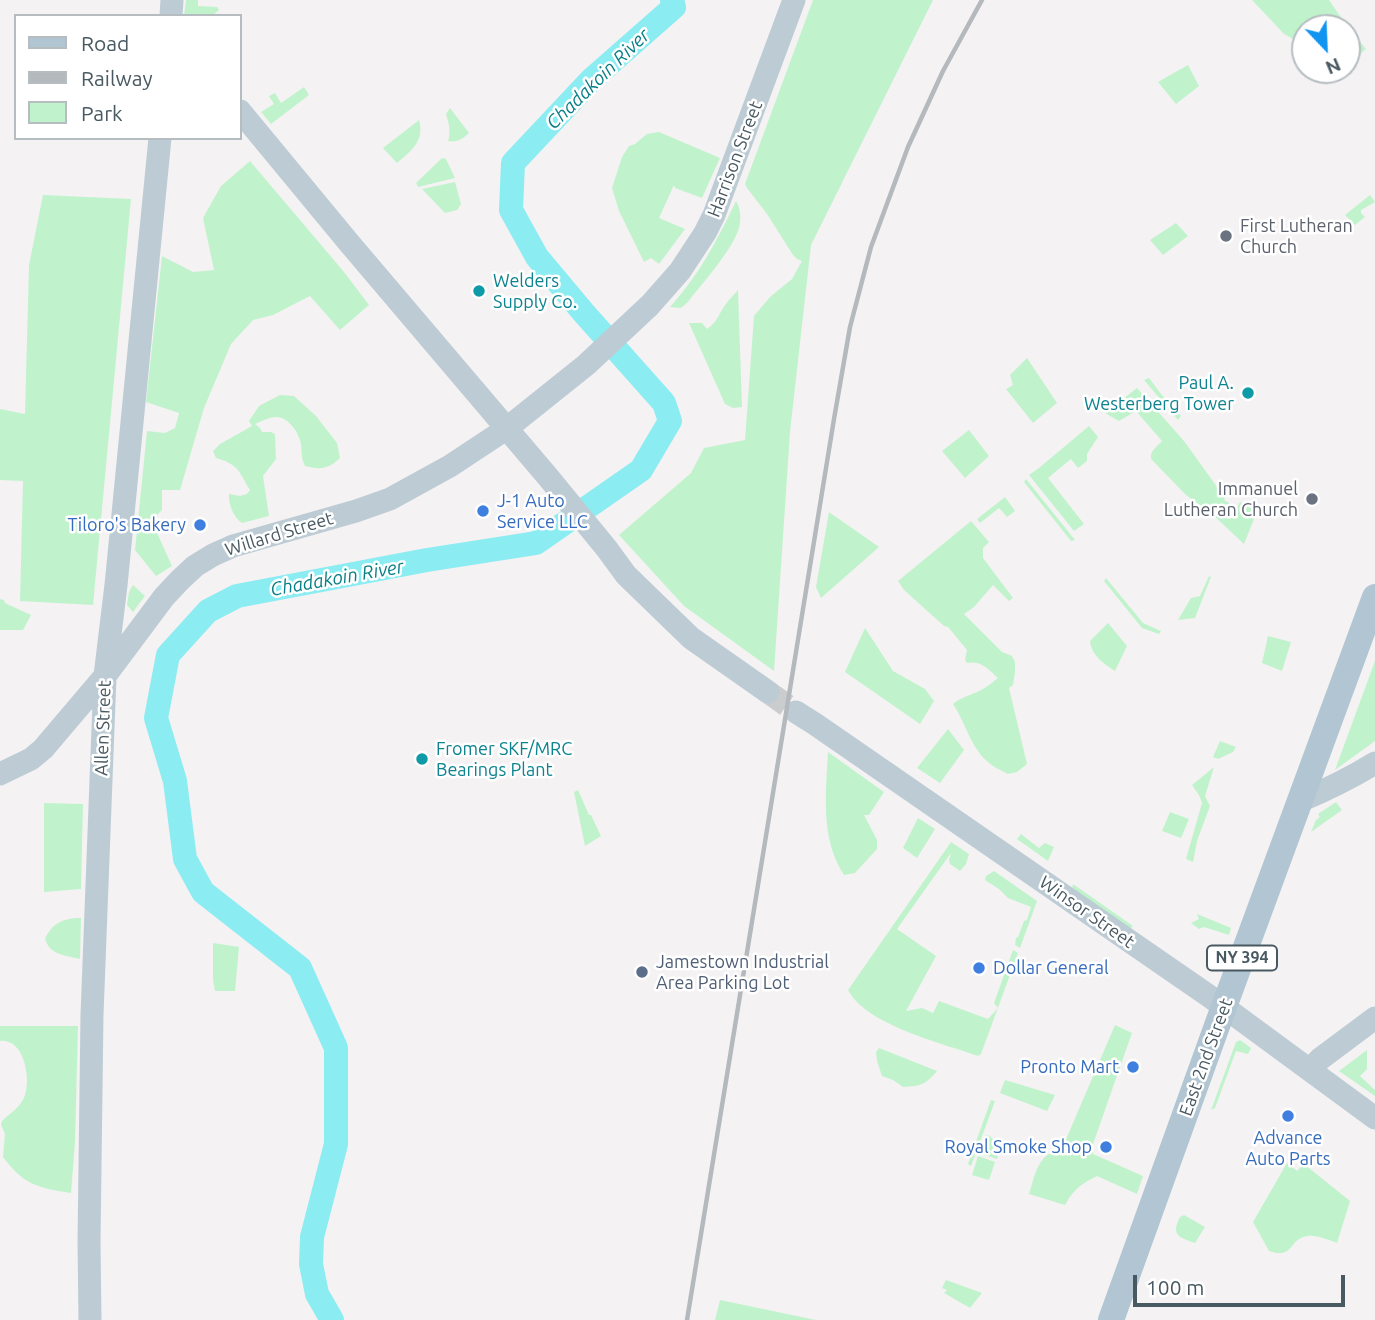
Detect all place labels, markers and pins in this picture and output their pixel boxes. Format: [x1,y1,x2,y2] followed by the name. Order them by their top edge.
[1240,215,1353,258] place label: First Lutheran Church
[1218,228,1234,244] marker: First Lutheran Church
[493,270,577,312] place label: Welders Supply Co.
[471,283,487,299] marker: Welders Supply Co.
[1084,372,1234,414] place label: Paul A. Westerberg Tower
[1240,385,1256,401] marker: Paul A. Westerberg Tower
[1164,478,1298,520] place label: Immanuel Lutheran Church
[497,490,588,532] place label: J-1 Auto Service LLC
[1304,491,1320,507] marker: Immanuel Lutheran Church
[475,503,491,519] marker: J-1 Auto Service LLC
[67,514,186,536] place label: Tiloro's Bakery
[192,517,208,533] marker: Tiloro's Bakery
[436,738,572,780] place label: Fromer SKF/MRC Bearings Plant
[414,751,430,767] marker: Fromer SKF/MRC Bearings Plant
[656,951,829,993] place label: Jamestown Industrial Area Parking Lot
[993,957,1109,979] place label: Dollar General
[971,960,987,976] marker: Dollar General
[634,964,650,980] marker: Jamestown Industrial Area Parking Lot
[1020,1056,1119,1078] place label: Pronto Mart
[1125,1059,1141,1075] marker: Pronto Mart
[1280,1108,1296,1124] marker: Advance Auto Parts
[1245,1127,1331,1170] place label: Advance Auto Parts
[944,1136,1092,1158] place label: Royal Smoke Shop
[1098,1139,1114,1155] marker: Royal Smoke Shop

